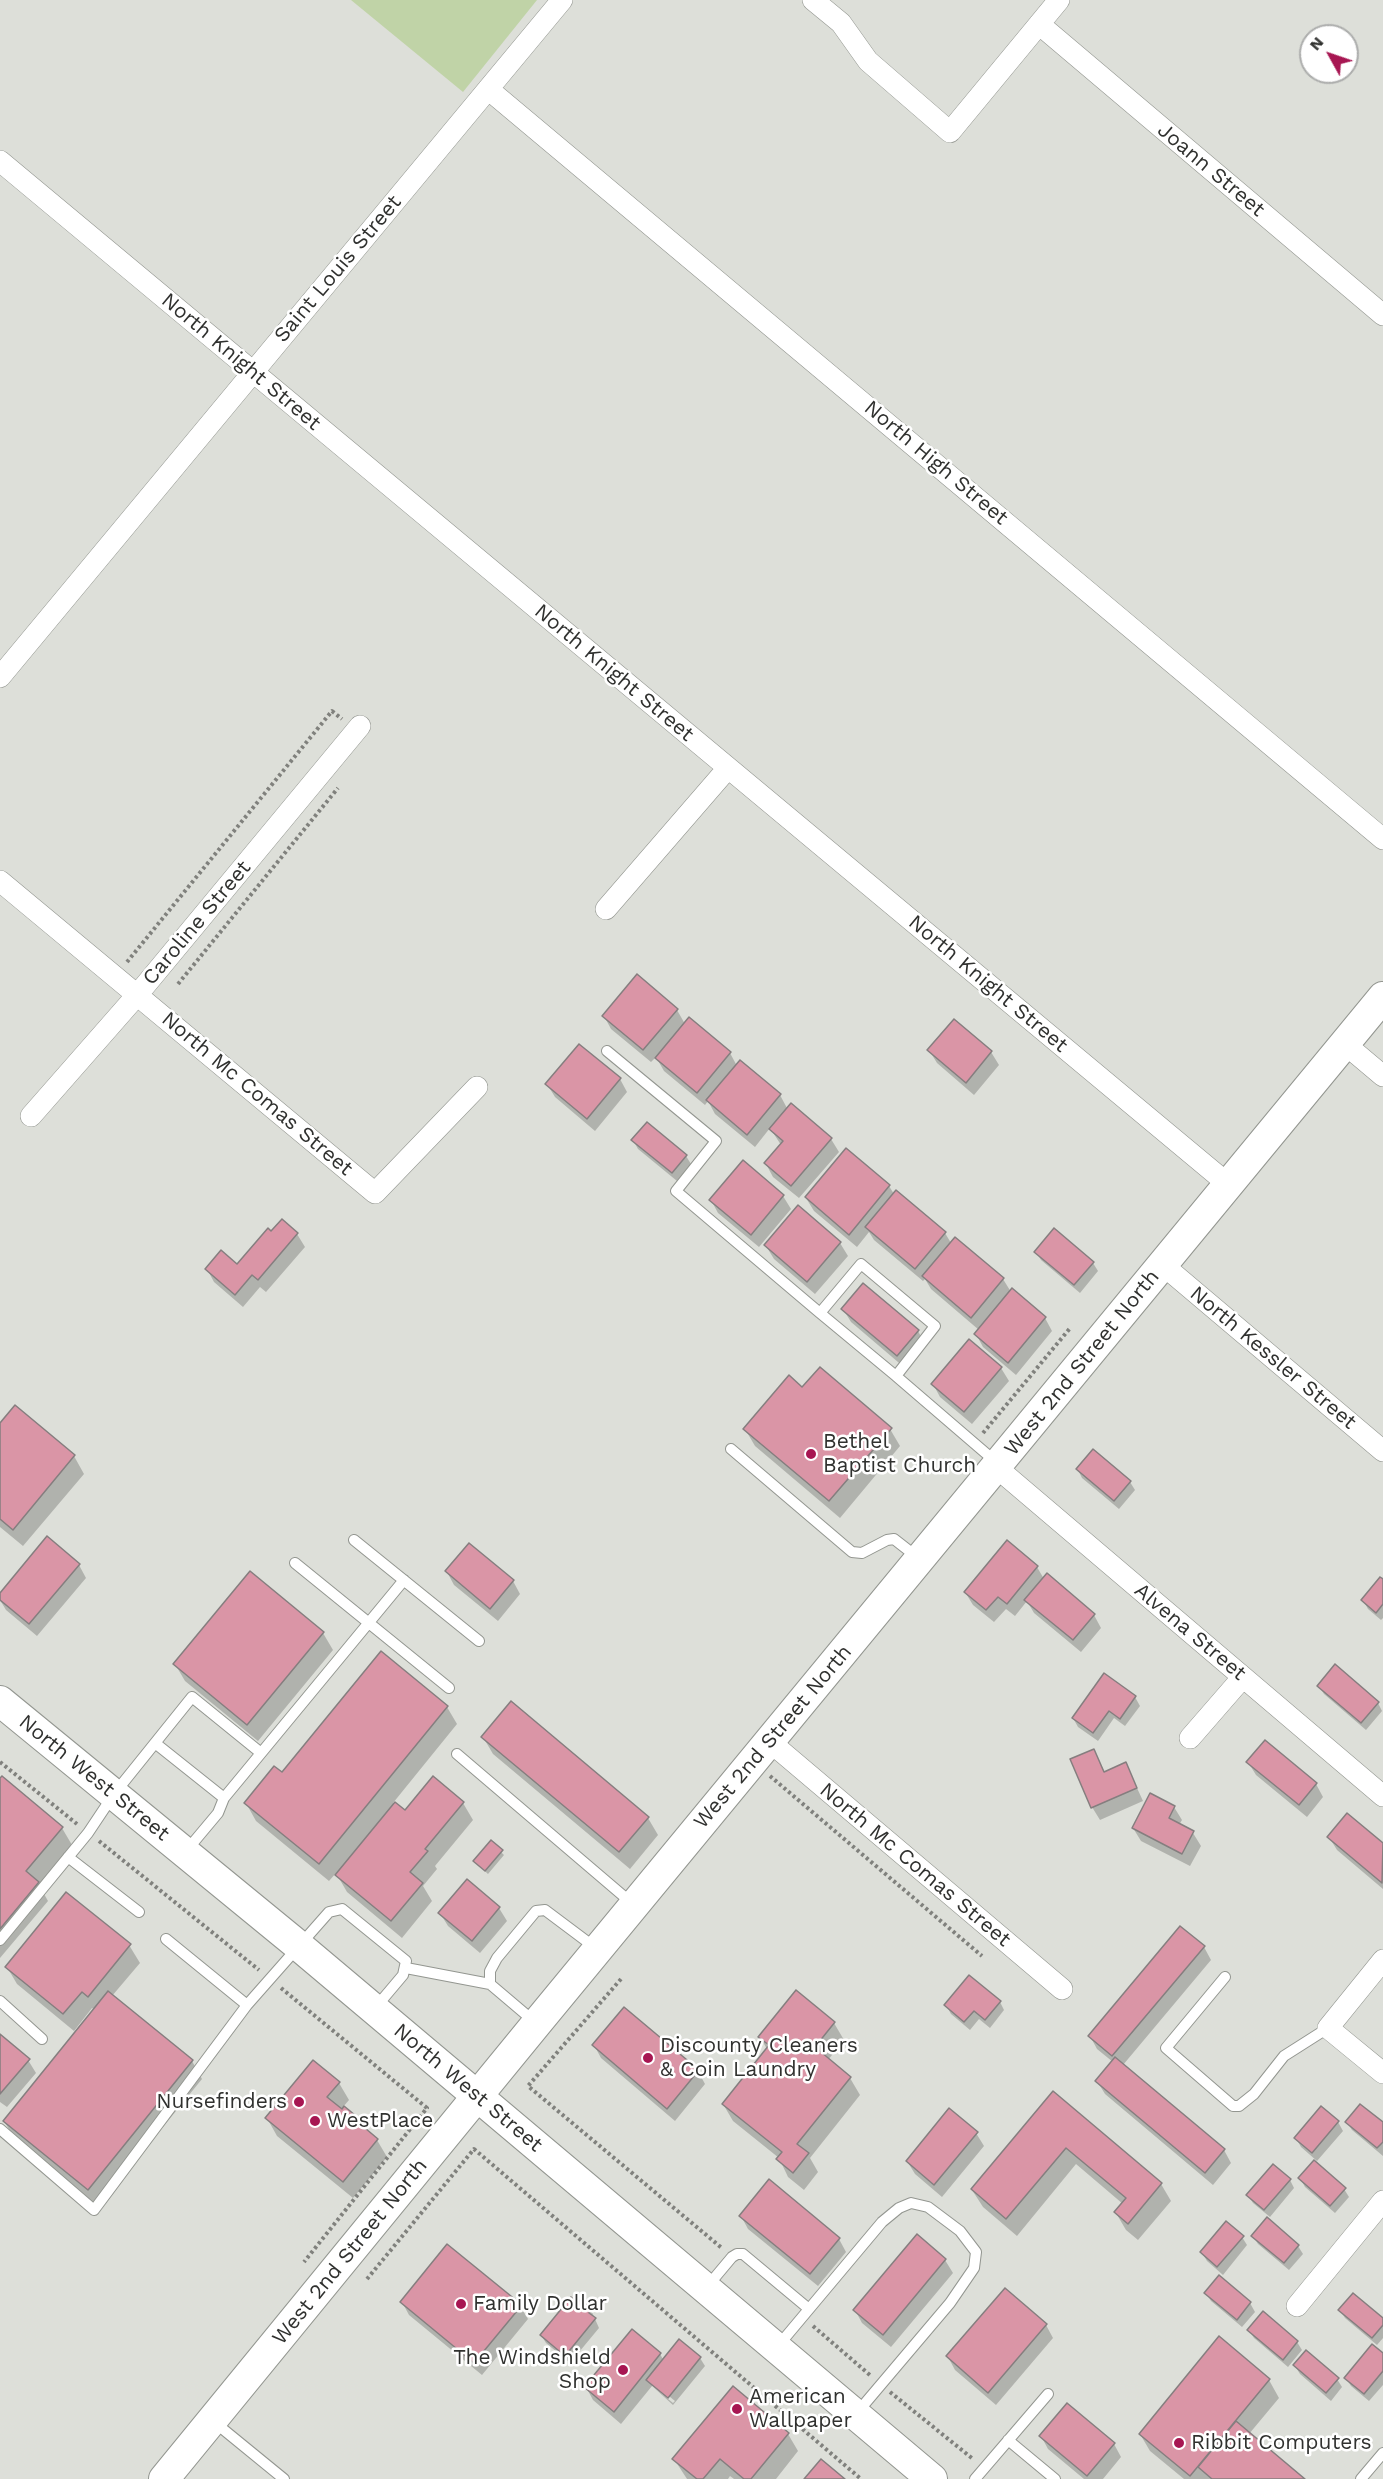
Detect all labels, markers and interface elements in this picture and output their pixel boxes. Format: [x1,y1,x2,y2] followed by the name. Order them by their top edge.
[1299,24,1359,84] north arrow
[1305,33,1327,54] text: N
[1152,118,1270,222] street label: Joann Street
[269,190,407,348] street label: Saint Louis Street
[156,288,326,436] street label: North Knight Street
[859,395,1013,531] street label: North High Street
[529,599,699,747] street label: North Knight Street
[138,856,256,990] street label: Caroline Street
[903,910,1073,1058] street label: North Knight Street
[156,1007,358,1181] street label: North Mc Comas Street
[999,1265,1165,1461] street label: West 2nd Street North
[1185,1281,1361,1435] street label: North Kessler Street
[823,1429,976,1479] place label: Bethel Baptist Church
[804,1447,818,1461] marker: Bethel Baptist Church
[1129,1578,1251,1686] street label: Alvena Street
[689,1640,857,1834] street label: West 2nd Street North
[14,1710,174,1846] street label: North West Street
[814,1778,1016,1952] street label: North Mc Comas Street
[388,2018,548,2158] street label: North West Street
[660,2033,858,2083] place label: Discounty Cleaners & Coin Laundry
[641,2051,655,2065] marker: Discounty Cleaners & Coin Laundry
[156,2089,287,2115] place label: Nursefinders
[292,2095,306,2109] marker: Nursefinders
[327,2108,433,2134] place label: WestPlace
[308,2114,322,2128] marker: WestPlace
[267,2154,433,2350] street label: West 2nd Street North
[473,2291,607,2317] place label: Family Dollar
[454,2297,468,2311] marker: Family Dollar
[453,2345,611,2395] place label: The Windshield Shop
[616,2363,630,2377] marker: The Windshield Shop
[749,2384,852,2434] place label: American Wallpaper
[730,2402,744,2416] marker: American Wallpaper
[1191,2430,1372,2456] place label: Ribbit Computers
[1172,2436,1186,2450] marker: Ribbit Computers

